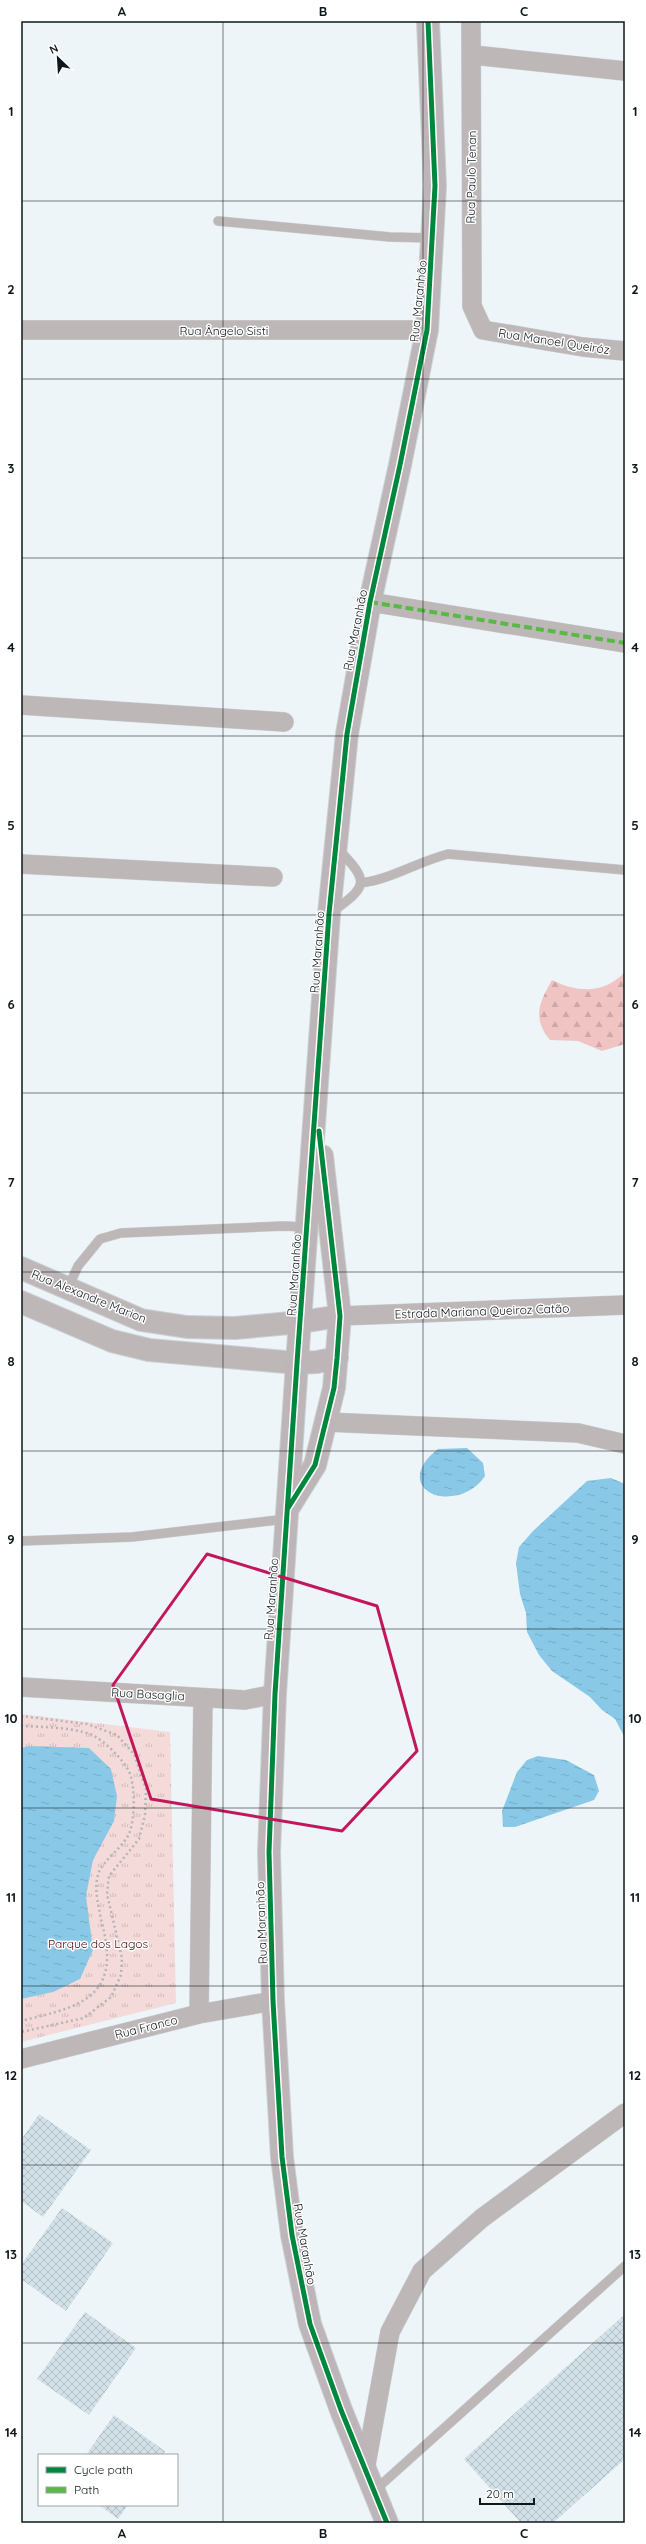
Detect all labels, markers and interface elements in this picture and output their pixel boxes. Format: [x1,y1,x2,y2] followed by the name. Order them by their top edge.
[118,3,127,19] text: A
[319,3,327,19] text: B
[520,3,528,19] text: C
[38,38,78,78] north arrow
[47,41,60,57] text: N
[8,103,14,119] text: 1
[632,103,638,119] text: 1
[463,130,479,224] street label: Rua Paulo Tenan
[406,259,430,343] street label: Rua Maranhão
[7,281,15,297] text: 2
[631,281,639,297] text: 2
[180,323,268,338] street label: Rua Ângelo Sisti
[497,325,611,357] street label: Rua Manoel Queiróz
[8,460,15,476] text: 3
[632,460,639,476] text: 3
[340,588,370,672] street label: Rua Maranhão
[7,639,15,655] text: 4
[631,639,639,655] text: 4
[7,817,15,833] text: 5
[631,817,639,833] text: 5
[307,910,327,994] street label: Rua Maranhão
[7,996,15,1012] text: 6
[631,996,639,1012] text: 6
[7,1174,15,1190] text: 7
[631,1174,639,1190] text: 7
[284,1233,304,1317] street label: Rua Maranhão
[29,1266,149,1326] street label: Rua Alexandre Marion
[394,1300,570,1322] street label: Estrada Mariana Queiroz Catão
[7,1353,15,1369] text: 8
[631,1353,639,1369] text: 8
[7,1531,15,1547] text: 9
[631,1531,639,1547] text: 9
[261,1557,281,1641] street label: Rua Maranhão
[111,1685,185,1703] street label: Rua Basaglia
[4,1710,18,1726] text: 10
[628,1710,642,1726] text: 10
[252,1882,270,1964] street label: Rua Maranhão
[6,1889,16,1905] text: 11
[630,1889,640,1905] text: 11
[48,1936,148,1951] park label: Parque dos Lagos
[113,2012,179,2042] street label: Rua Franco
[5,2067,17,2083] text: 12
[629,2067,641,2083] text: 12
[290,2202,320,2286] street label: Rua Maranhão
[5,2246,17,2262] text: 13
[629,2246,641,2262] text: 13
[5,2424,18,2440] text: 14
[629,2424,642,2440] text: 14
[38,2454,178,2506] legend
[74,2462,133,2477] text: Cycle path
[480,2480,534,2506] scale bar
[74,2482,99,2497] text: Path
[486,2486,514,2501] text: 20 m
[118,2525,127,2541] text: A
[319,2525,327,2541] text: B
[520,2525,528,2541] text: C

